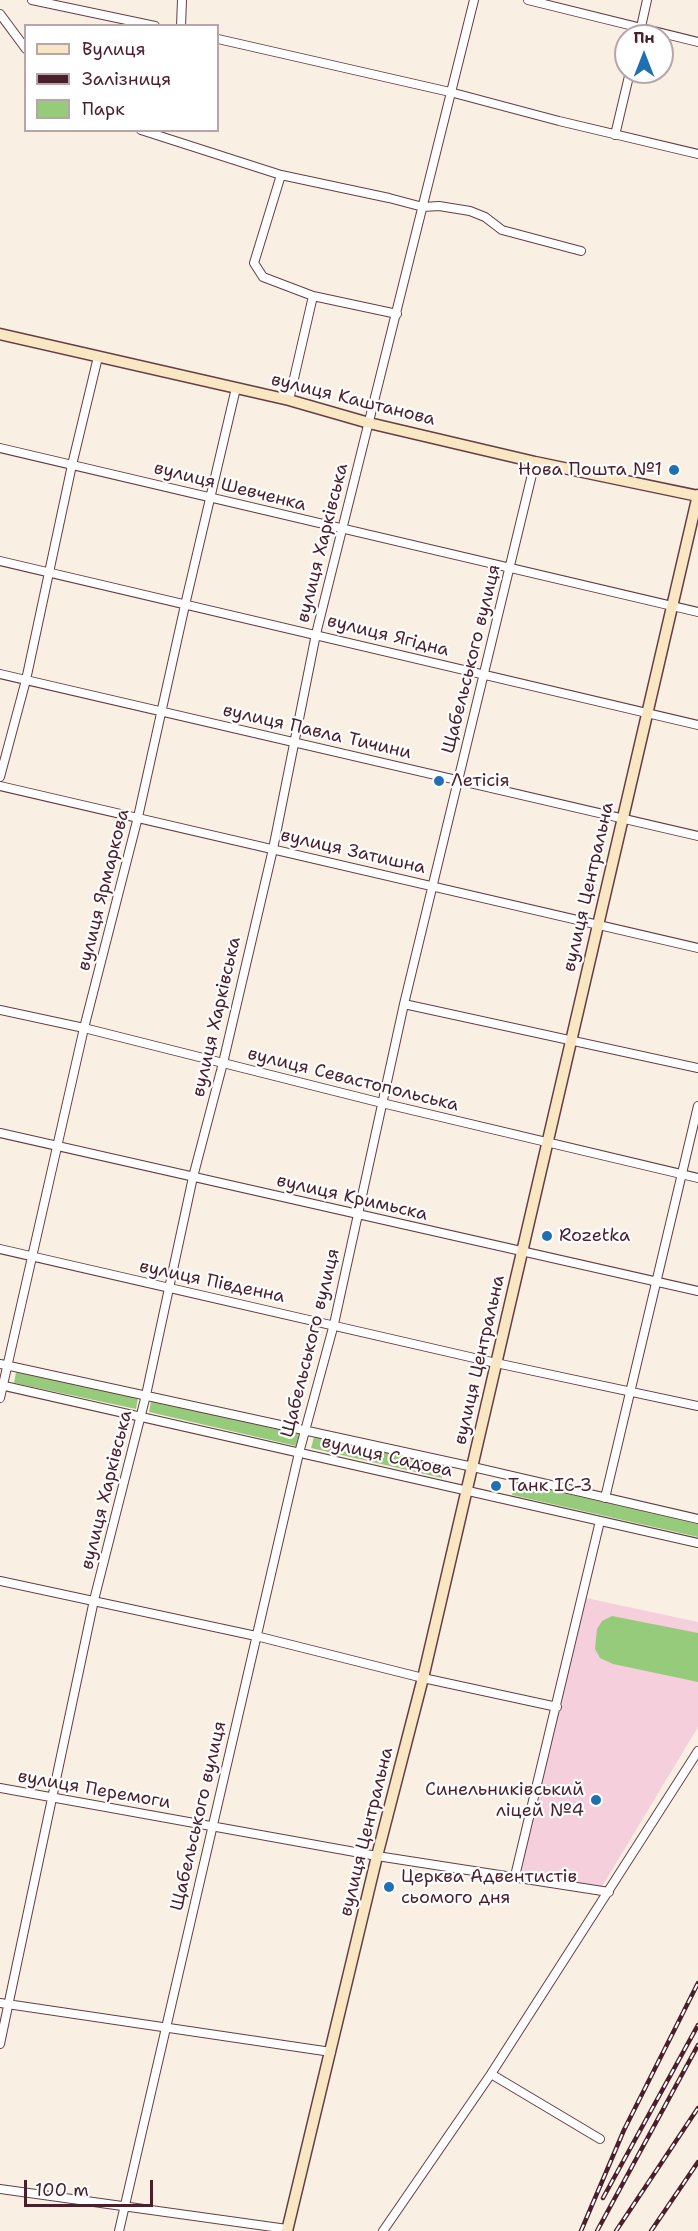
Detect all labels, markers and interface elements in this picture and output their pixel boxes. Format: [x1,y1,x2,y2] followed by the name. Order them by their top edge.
[24,24,219,132] legend
[614,24,674,84] north arrow
[633,27,655,48] text: Пн
[82,37,146,61] text: Вулиця
[82,67,171,91] text: Залізниця
[82,97,125,121] text: Парк
[269,369,437,431] street label: вулиця Каштанова
[152,458,308,516] street label: вулиця Шевченка
[518,459,662,481] place label: Нова Пошта №1
[293,461,353,625] street label: вулиця Харківська
[667,463,681,477] marker: Нова Пошта №1
[438,562,506,756] street label: Щабельського вулиця
[325,610,451,662] street label: вулиця Ягідна
[221,700,413,764] street label: вулиця Павла Тичини
[451,770,510,792] place label: Летісія
[432,774,446,788] marker: Летісія
[559,800,619,974] street label: вулиця Центральна
[73,807,135,973] street label: вулиця Ярмаркова
[278,825,428,879] street label: вулиця Затишна
[188,935,246,1099] street label: вулиця Харківська
[245,1043,461,1117] street label: вулиця Севастопольська
[274,1170,430,1226] street label: вулиця Кримьска
[559,1225,630,1247] place label: Rozetka
[540,1229,554,1243] marker: Rozetka
[277,1246,345,1440] street label: Щабельського вулиця
[137,1256,287,1308] street label: вулиця Південна
[450,1273,510,1447] street label: вулиця Центральна
[77,1408,137,1572] street label: вулиця Харківська
[319,1431,455,1483] street label: вулиця Садова
[508,1475,592,1497] place label: Танк ІС-3
[489,1479,503,1493] marker: Танк ІС-3
[167,1719,231,1913] street label: Щабельського вулиця
[336,1745,398,1919] street label: вулиця Центральна
[16,1766,172,1814] street label: вулиця Перемоги
[425,1779,584,1822] place label: Синельниківський ліцей №4
[589,1793,603,1807] marker: Синельниківський ліцей №4
[401,1866,577,1908] place label: Церква Адвентистів сьомого дня
[382,1880,396,1894] marker: Церква Адвентистів сьомого дня
[27,2168,156,2206] scale bar
[35,2178,89,2202] text: 100 m

